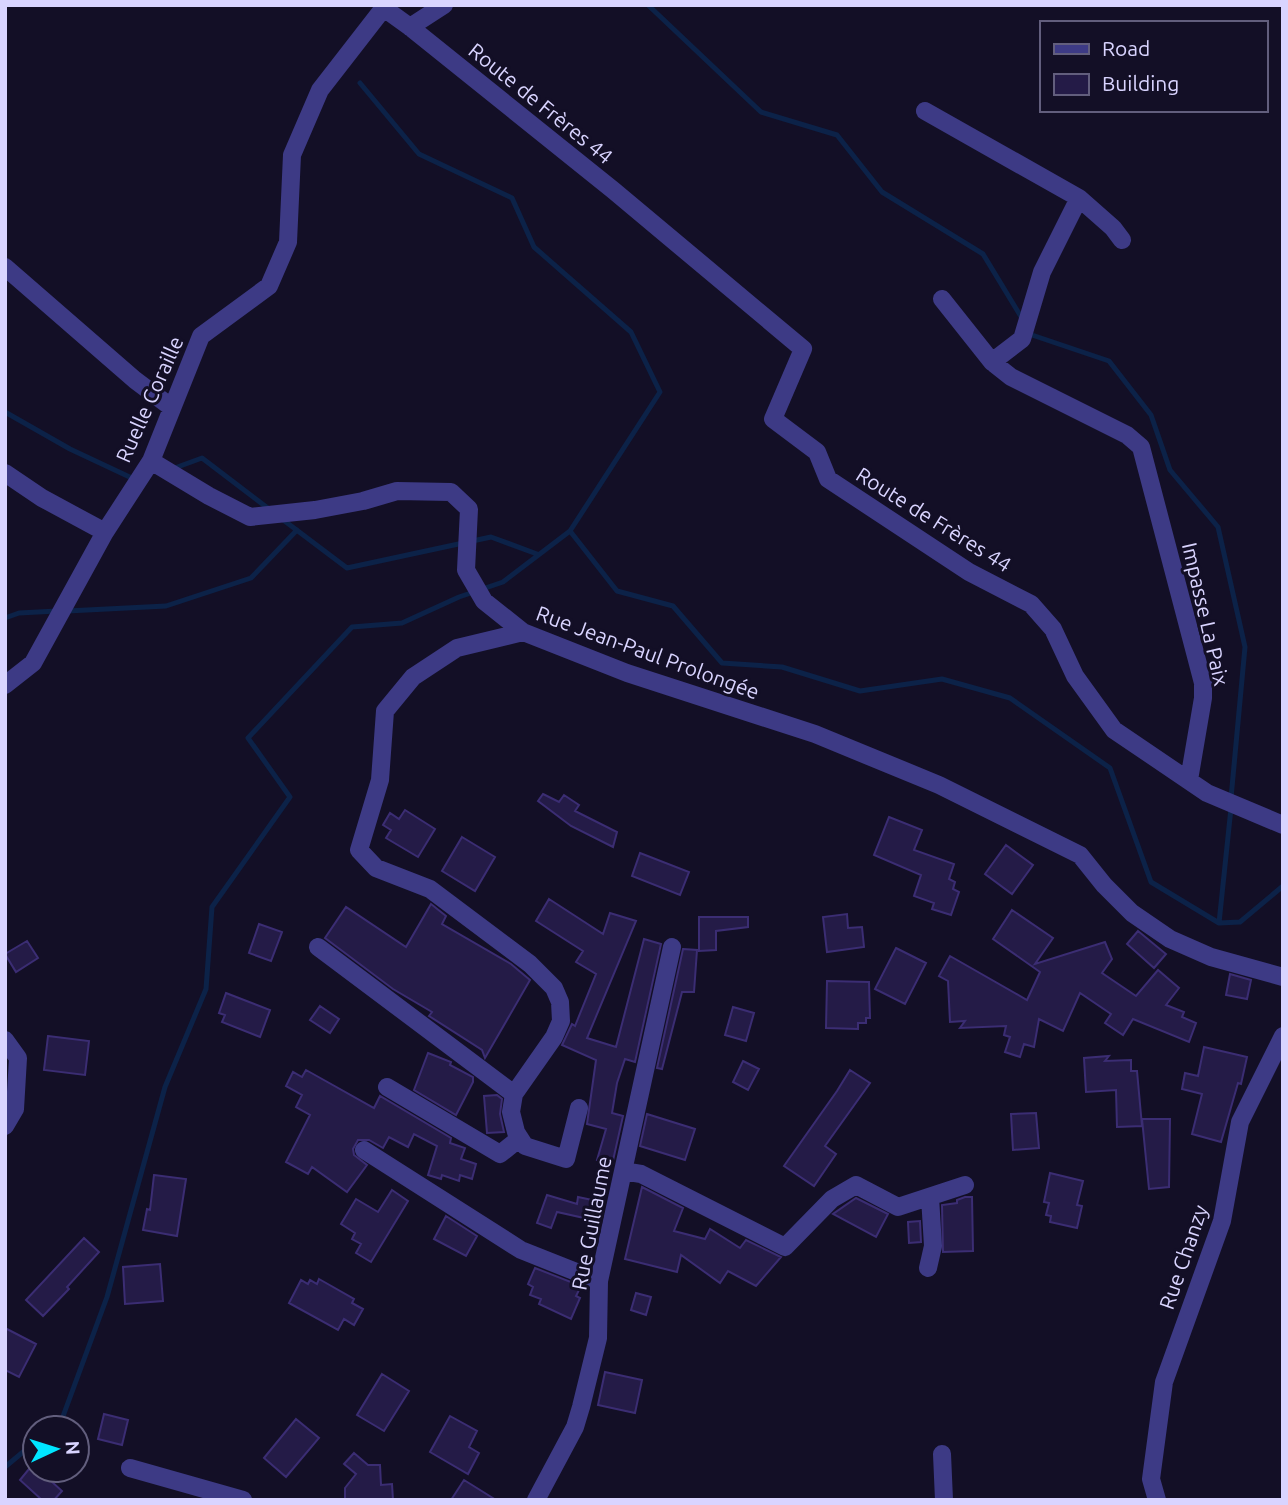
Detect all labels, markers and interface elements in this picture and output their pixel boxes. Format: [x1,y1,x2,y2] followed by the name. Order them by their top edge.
[1040,21,1267,112] legend
[1102,36,1150,60] text: Road
[464,38,618,168] street label: Route de Frères 44
[1102,71,1179,95] text: Building
[110,332,188,466] street label: Ruelle Coraille
[852,462,1016,576] street label: Route de Frères 44
[1178,540,1234,688] street label: Impasse La Paix
[533,600,763,704] street label: Rue Jean-Paul Prolongée
[566,1154,616,1292] street label: Rue Guillaume
[1154,1202,1212,1312] street label: Rue Chanzy
[21,1414,91,1484] north arrow
[61,1440,84,1456] text: N

